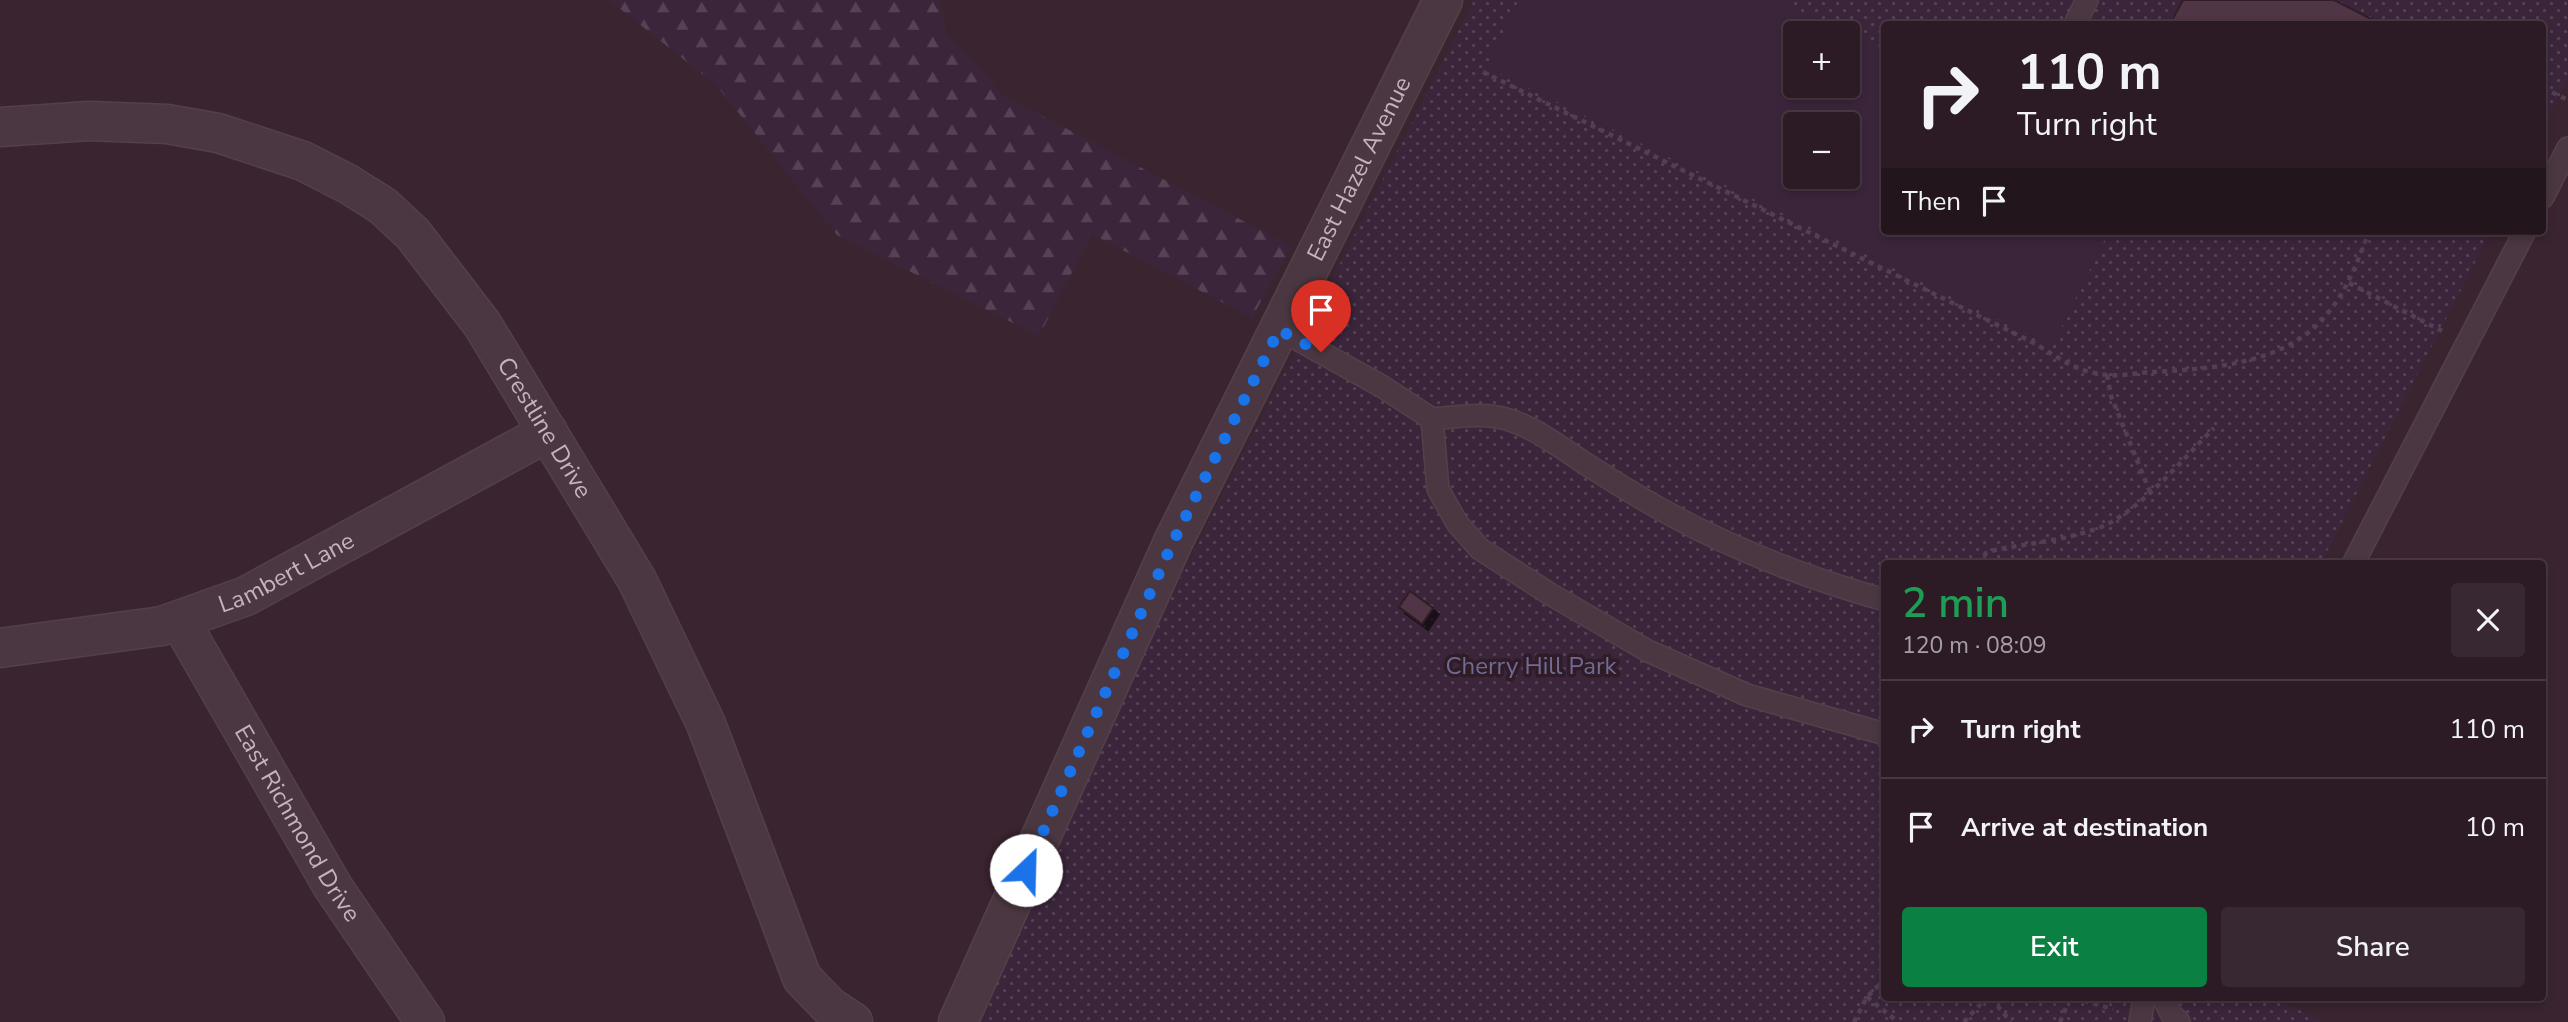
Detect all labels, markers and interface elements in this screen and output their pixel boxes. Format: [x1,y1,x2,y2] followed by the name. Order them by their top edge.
[1783,21,1860,189] map controls
[1783,21,1860,98] button: +
[2017,39,2161,106] text: 110 m
[1902,49,1993,140] icon: right
[1300,71,1418,266] street label: East Hazel Avenue
[2017,103,2157,146] text: Turn right
[1783,112,1860,189] button: −
[1975,182,2013,220] icon: arrive
[1902,184,1961,219] text: Then
[1291,280,1351,352] pin
[1302,291,1340,329] icon: arrive
[490,351,600,504] street label: Crestline Drive
[214,524,360,621] street label: Lambert Lane
[1902,575,2009,632] text: 2 min
[2451,583,2525,657] button: close
[1902,630,2047,661] text: 120 m · 08:09
[1445,650,1618,682] park label: Cherry Hill Park
[1902,710,1940,748] icon: right
[1961,712,2080,747] text: Turn right
[2449,712,2525,747] text: 110 m
[227,719,368,928] street label: East Richmond Drive
[1902,808,1940,846] icon: arrive
[1961,810,2208,845] text: Arrive at destination
[2465,810,2525,845] text: 10 m
[989,833,1063,907] position arrow
[1902,907,2207,987] button: Exit
[2221,907,2525,987] button: Share

